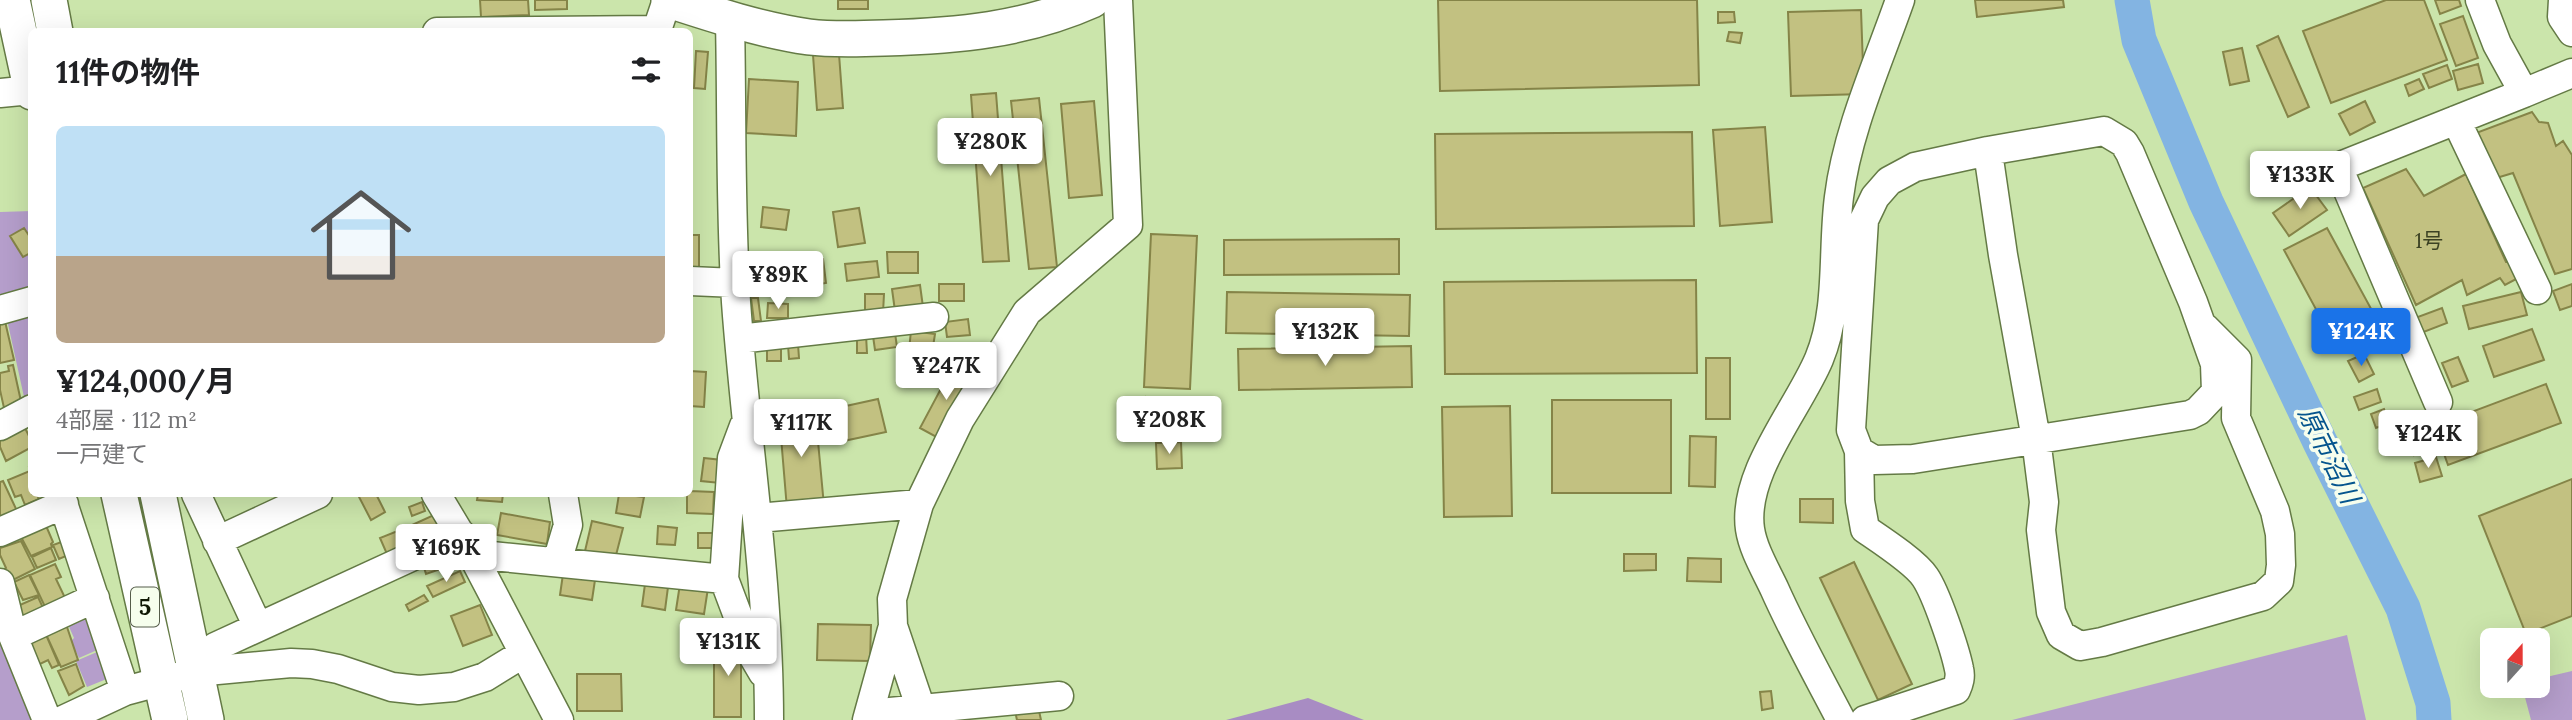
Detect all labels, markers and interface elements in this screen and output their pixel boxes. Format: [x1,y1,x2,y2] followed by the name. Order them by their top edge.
[627,51,665,89] icon: filters
[56,53,200,91] text: 11件の物件
[941,118,1039,178] pin: ¥280K
[953,126,1027,155] text: ¥280K
[2251,152,2349,211] pin: ¥133K
[2266,159,2334,188] text: ¥133K
[298,172,424,298] icon: home
[2415,227,2443,254] house number: 1号
[737,252,819,311] pin: ¥89K
[748,259,808,288] text: ¥89K
[1276,308,1374,368] pin: ¥132K
[2312,308,2410,368] pin: ¥124K
[1291,316,1359,345] text: ¥132K
[2327,316,2395,345] text: ¥124K
[897,342,995,402] pin: ¥247K
[912,350,980,379] text: ¥247K
[56,362,236,400] text: ¥124,000/月
[1120,396,1218,456] pin: ¥208K
[752,400,850,459] pin: ¥117K
[2292,401,2368,511] water label: 原市沼川
[1132,404,1206,433] text: ¥208K
[56,405,197,434] text: 4部屋 · 112 m²
[770,407,832,436] text: ¥117K
[2379,410,2477,470] pin: ¥124K
[2394,418,2462,447] text: ¥124K
[56,439,148,468] text: 一戸建て
[397,524,495,584] pin: ¥169K
[412,532,480,561] text: ¥169K
[131,587,159,626] road number: 5
[679,618,777,678] pin: ¥131K
[696,626,760,655] text: ¥131K
[2480,628,2550,698] north arrow
[2480,628,2550,698] map controls

